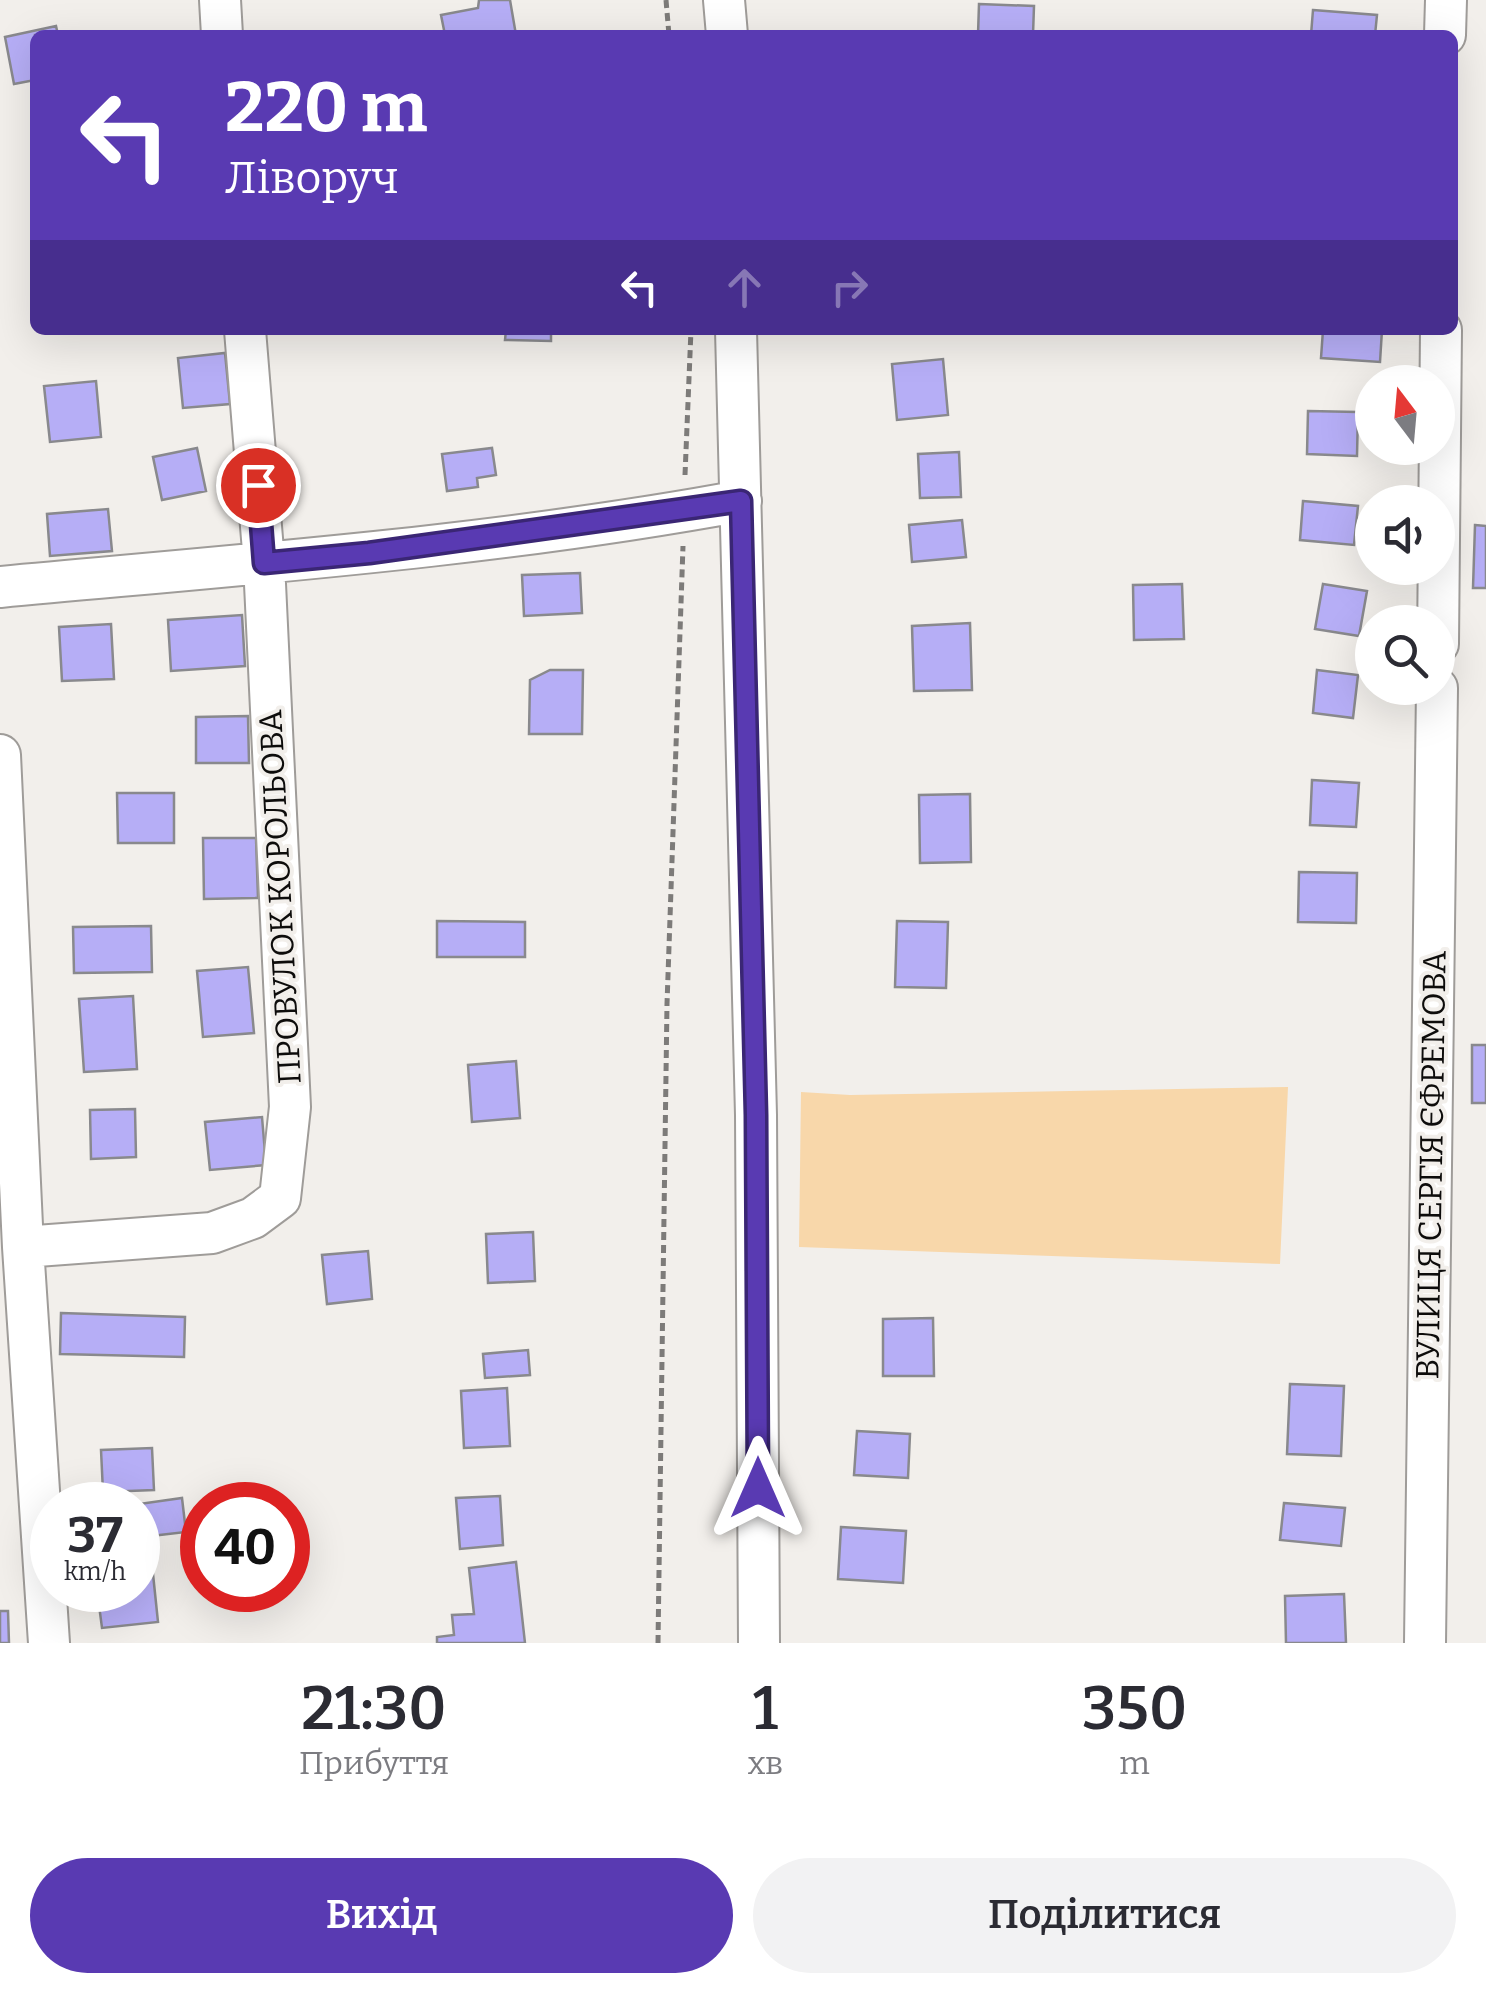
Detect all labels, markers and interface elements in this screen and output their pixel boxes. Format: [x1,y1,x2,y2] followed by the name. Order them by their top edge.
[225,66,428,150] text: 220 m
[60,70,190,200] icon: left
[225,151,399,205] text: Ліворуч
[612,260,667,315] icon: left
[717,260,772,315] icon: ahead
[822,260,877,315] icon: right
[1355,365,1455,465] north arrow
[1355,365,1455,705] map controls
[216,443,301,528] pin
[231,458,286,513] icon: arrive
[1355,485,1455,585] button: sound
[1355,605,1455,705] button: search
[251,709,309,1085] street label: ПРОВУЛОК КОРОЛЬОВА
[1408,950,1454,1380] street label: ВУЛИЦЯ СЕРГІЯ ЄФРЕМОВА
[706,1436,810,1540] position arrow
[180,1482,310,1612] speed limit sign: 40
[67,1505,123,1565] text: 37
[64,1557,126,1587] text: km/h
[301,1673,446,1745] text: 21:30
[753,1673,778,1745] text: 1
[1082,1673,1187,1745] text: 350
[299,1744,449,1782] text: Прибуття
[748,1744,783,1782] text: хв
[1119,1744,1150,1782] text: m
[30,1858,733,1973] button: Вихід
[753,1858,1456,1973] button: Поділитися

